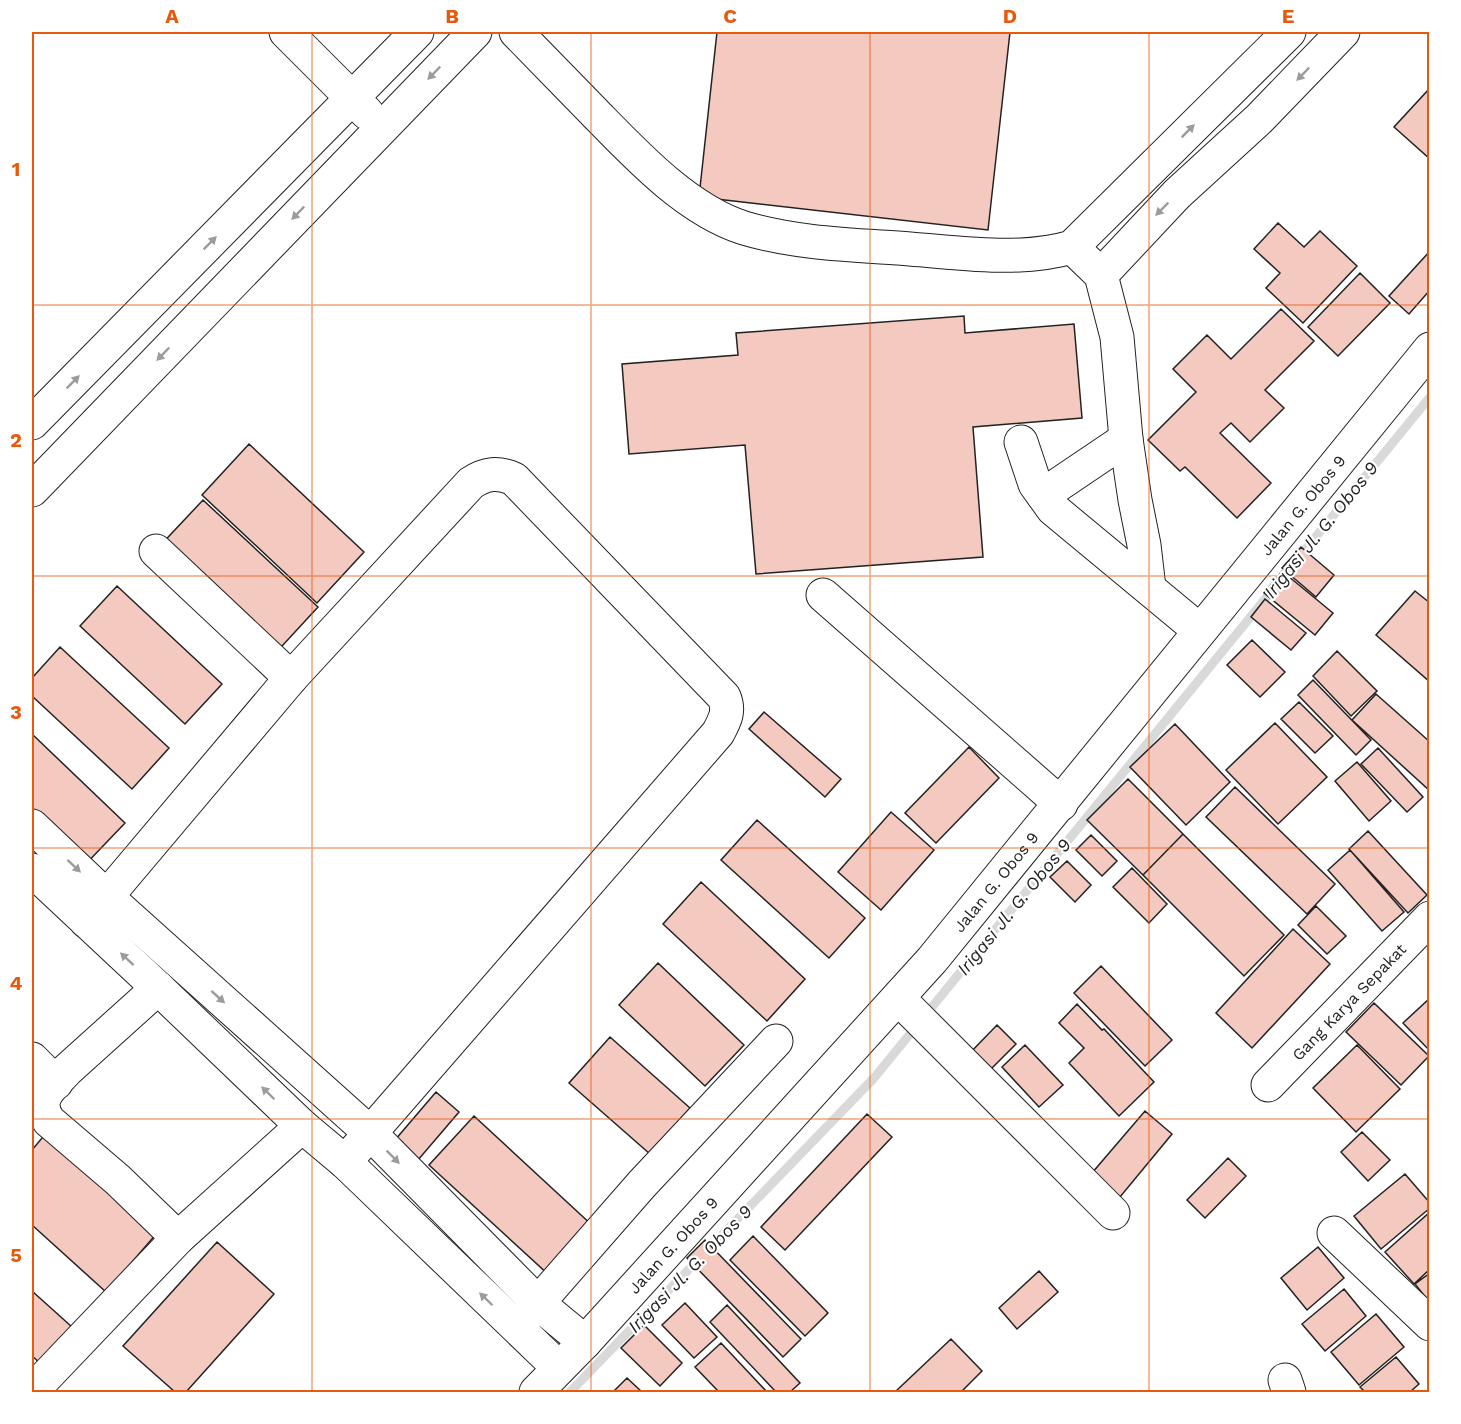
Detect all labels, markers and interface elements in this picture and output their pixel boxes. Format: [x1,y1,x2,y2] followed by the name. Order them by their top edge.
[165,4,179,28] text: A
[445,4,459,28] text: B
[723,4,737,28] text: C
[1003,4,1017,28] text: D
[1282,4,1294,28] text: E
[428,66,442,80] one-way arrow
[1296,66,1310,80] one-way arrow
[1181,124,1195,138] one-way arrow
[12,157,20,181] text: 1
[1156,202,1170,216] one-way arrow
[292,206,306,220] one-way arrow
[202,236,216,250] one-way arrow
[156,346,170,361] one-way arrow
[65,375,79,389] one-way arrow
[10,428,22,452] text: 2
[1257,451,1350,559] street label: Jalan G. Obos 9
[1259,457,1382,602] water label: Irigasi Jl. G. Obos 9
[10,700,22,724] text: 3
[950,828,1043,936] street label: Jalan G. Obos 9
[952,834,1075,979] water label: Irigasi Jl. G. Obos 9
[66,859,81,872] one-way arrow
[1288,939,1410,1065] street label: Gang Karya Sepakat
[119,952,134,966] one-way arrow
[10,971,23,995] text: 4
[211,990,226,1004] one-way arrow
[261,1087,275,1101] one-way arrow
[386,1150,401,1164] one-way arrow
[625,1193,722,1298] street label: Jalan G. Obos 9
[623,1201,756,1337] water label: Irigasi Jl. G. Obos 9
[10,1243,22,1267] text: 5
[479,1293,494,1306] one-way arrow

